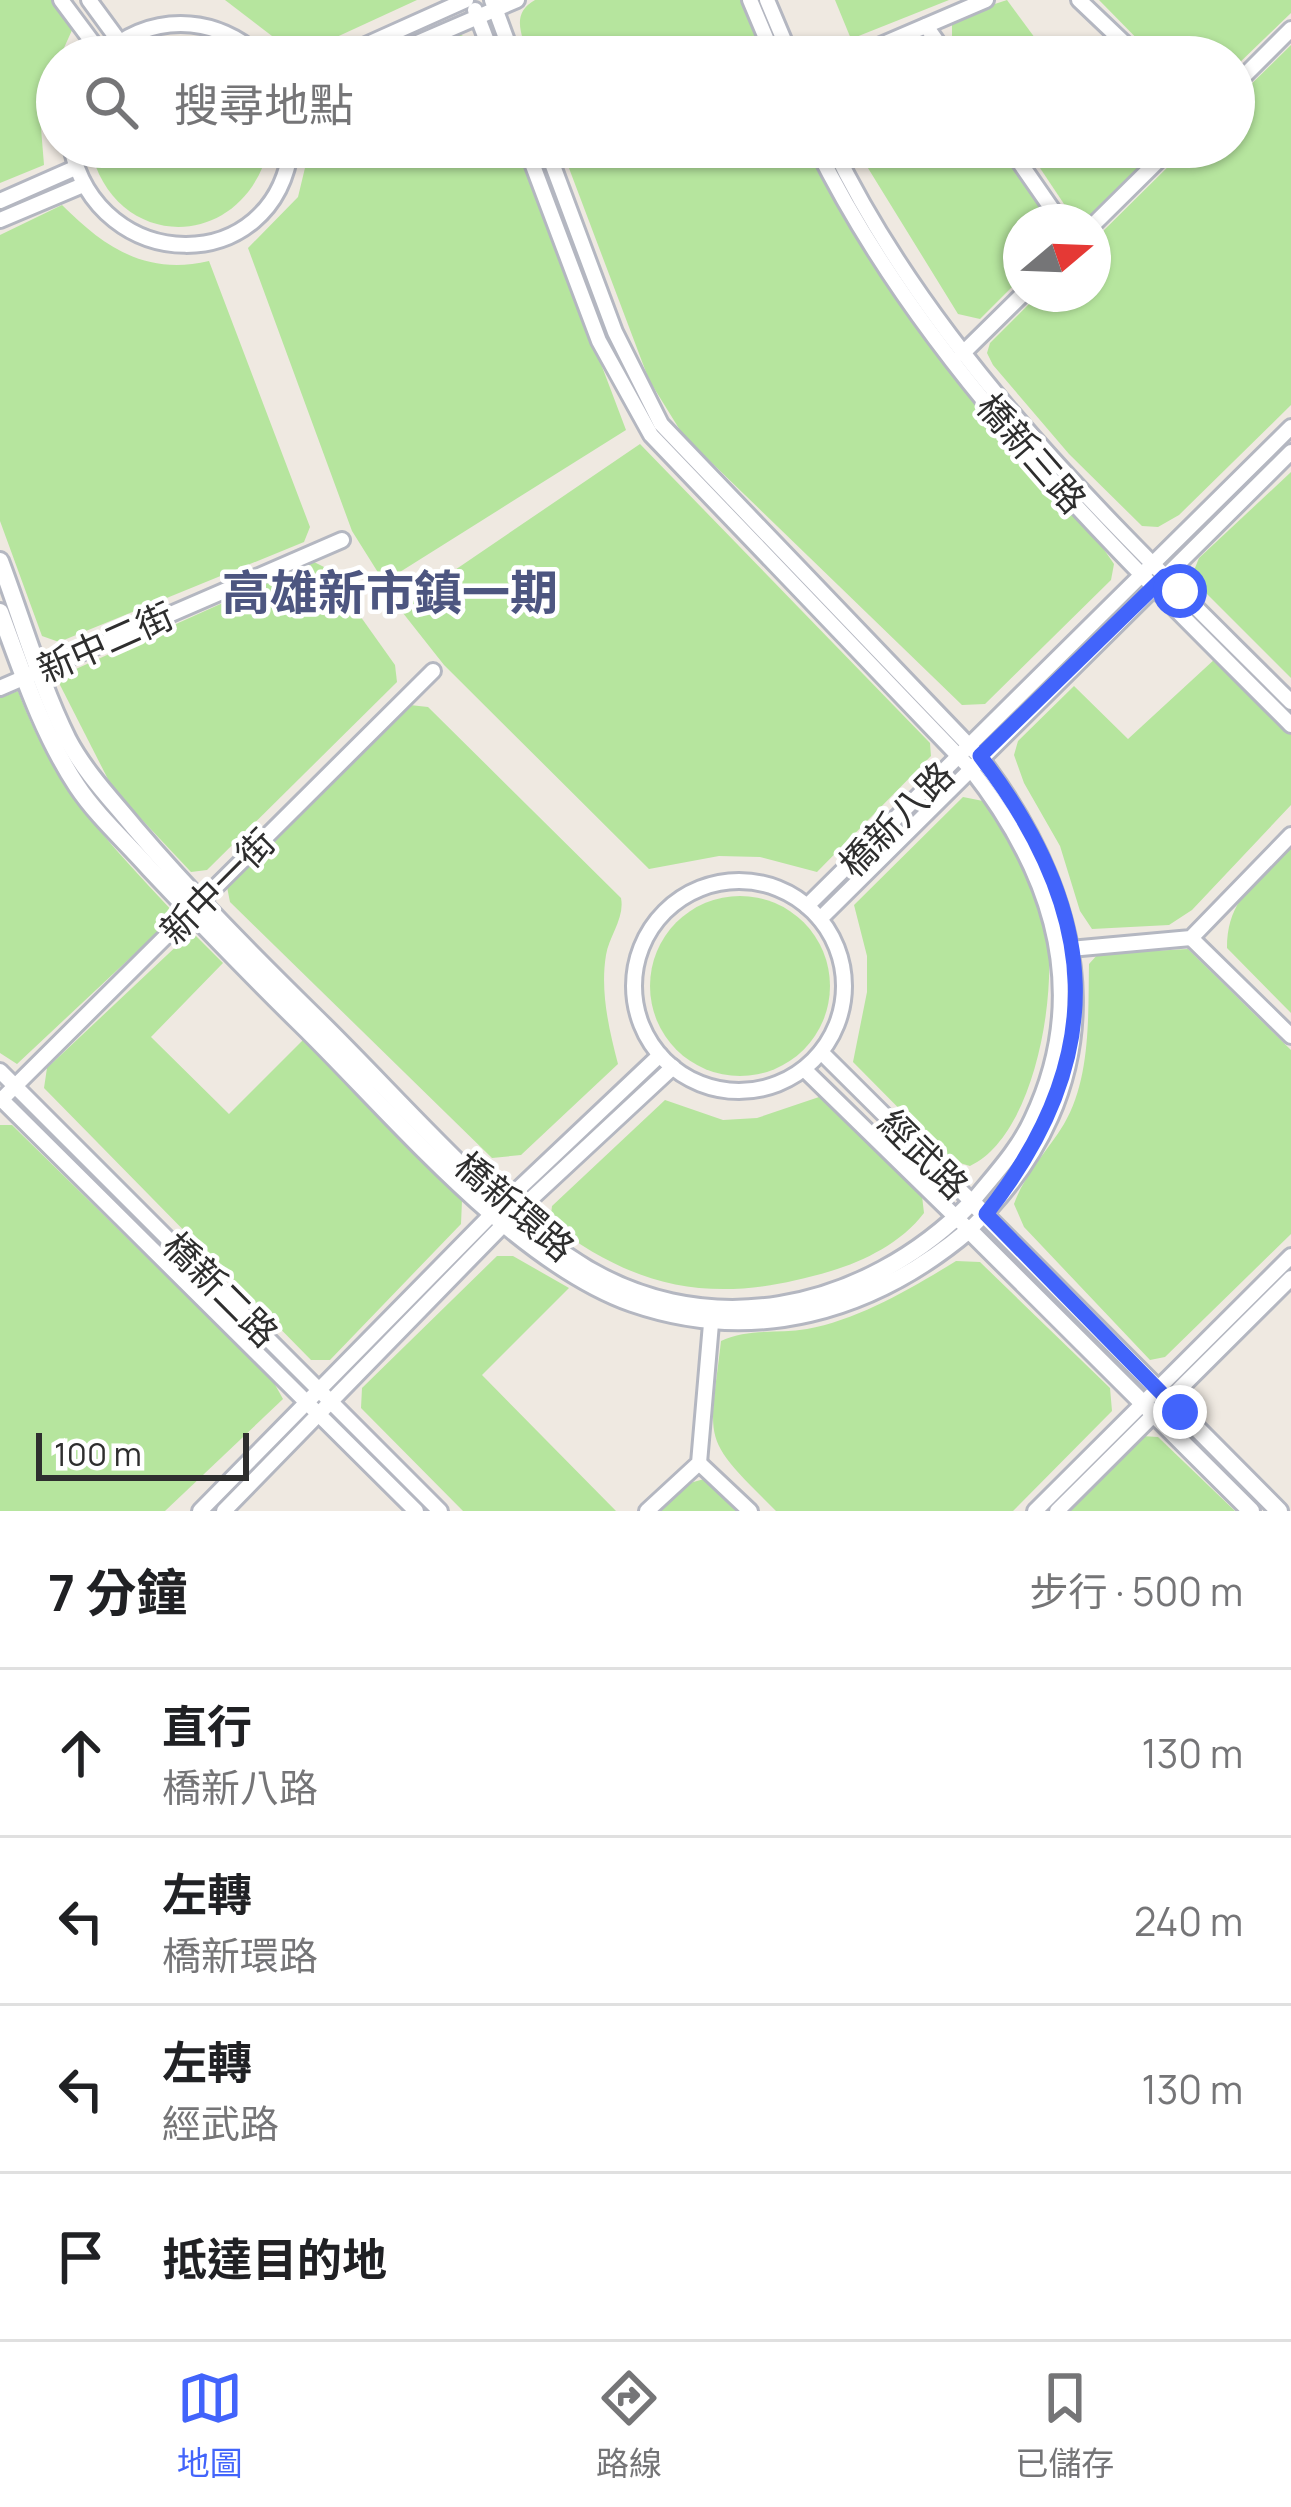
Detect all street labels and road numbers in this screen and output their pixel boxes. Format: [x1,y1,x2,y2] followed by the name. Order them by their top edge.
[966,383,1098,523] street label: 橋新三路
[29,590,181,694] street label: 新中二街
[828,751,964,887] street label: 橋新八路
[149,818,285,954] street label: 新中一街
[868,1098,980,1210] street label: 經武路
[445,1140,585,1272] street label: 橋新環路
[153,1221,289,1357] street label: 橋新二路

